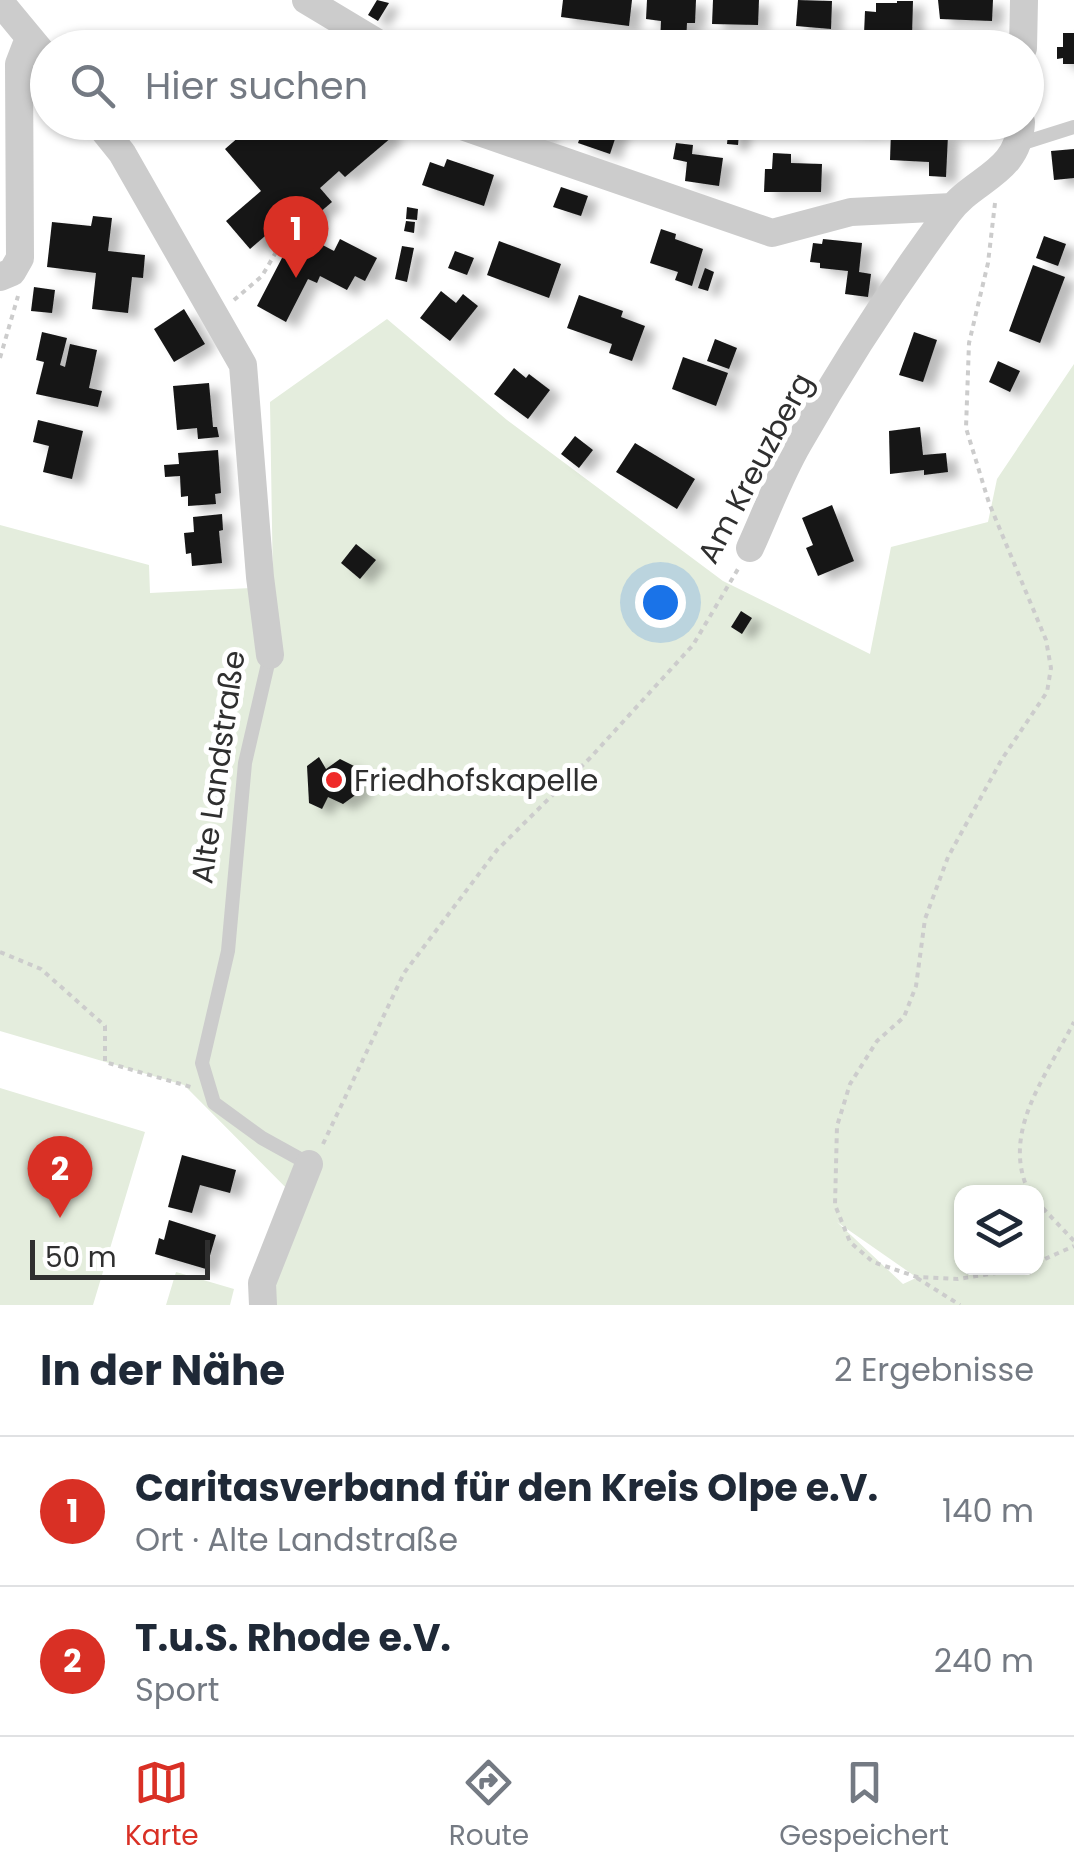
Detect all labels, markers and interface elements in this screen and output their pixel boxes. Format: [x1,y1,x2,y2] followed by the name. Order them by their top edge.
[30,30,1044,140] search box
[65,58,120,113] icon: search
[145,59,368,112] text: Hier suchen
[264,196,328,278] pin: 1
[687,365,823,571] street label: Am Kreuzberg
[635,577,686,628] your location
[180,648,256,886] street label: Alte Landstraße
[354,759,598,802] place label: Friedhofskapelle
[323,769,345,791] marker: Friedhofskapelle
[28,1136,92,1218] pin: 2
[954,1185,1044,1275] map controls
[954,1185,1044,1275] button: layers
[30,1235,210,1280] scale bar
[45,1238,116,1277] text: 50 m
[40,1341,285,1400] text: In der Nähe
[834,1347,1034,1392] text: 2 Ergebnisse
[135,1461,878,1514] text: Caritasverband für den Kreis Olpe e.V.
[66,1488,79,1533] text: 1
[942,1488,1034,1533] text: 140 m
[135,1517,458,1562] text: Ort · Alte Landstraße
[135,1611,451,1664] text: T.u.S. Rhode e.V.
[63,1638,82,1683] text: 2
[934,1638,1034,1683] text: 240 m
[135,1667,219,1712] text: Sport
[125,1755,199,1857] tab: Karte
[449,1755,529,1857] tab: Route
[779,1755,949,1857] tab: Gespeichert

